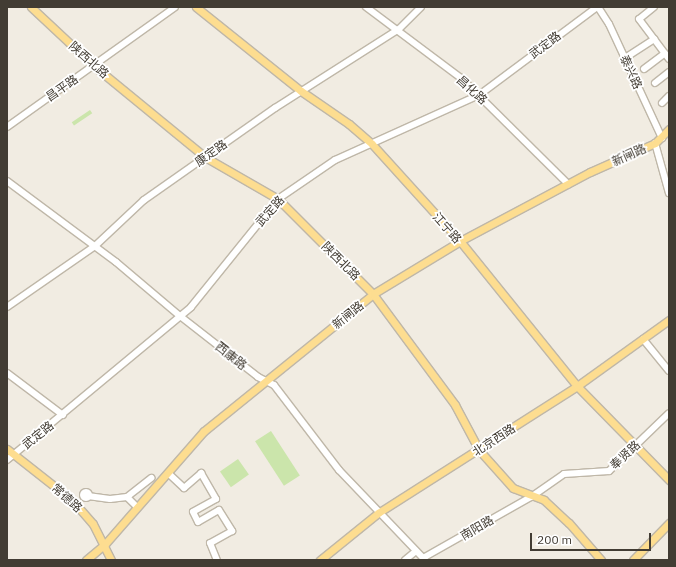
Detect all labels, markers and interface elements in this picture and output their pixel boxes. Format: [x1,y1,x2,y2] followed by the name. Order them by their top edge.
[526,28,564,62] street label: 武定路
[66,39,112,81] street label: 陕西北路
[617,53,645,91] street label: 泰兴路
[43,72,81,104] street label: 昌平路
[454,73,490,107] street label: 昌化路
[192,137,230,169] street label: 康定路
[610,141,648,169] street label: 新闸路
[253,193,287,229] street label: 武定路
[430,210,464,246] street label: 江宁路
[319,239,363,283] street label: 陕西北路
[329,298,367,332] street label: 新闸路
[212,339,250,373] street label: 西康路
[19,418,57,452] street label: 武定路
[470,421,518,459] street label: 北京西路
[607,437,643,473] street label: 奉贤路
[49,481,85,515] street label: 常德路
[458,513,496,543] street label: 南阳路
[532,525,653,551] scale bar
[537,532,572,547] text: 200 m

